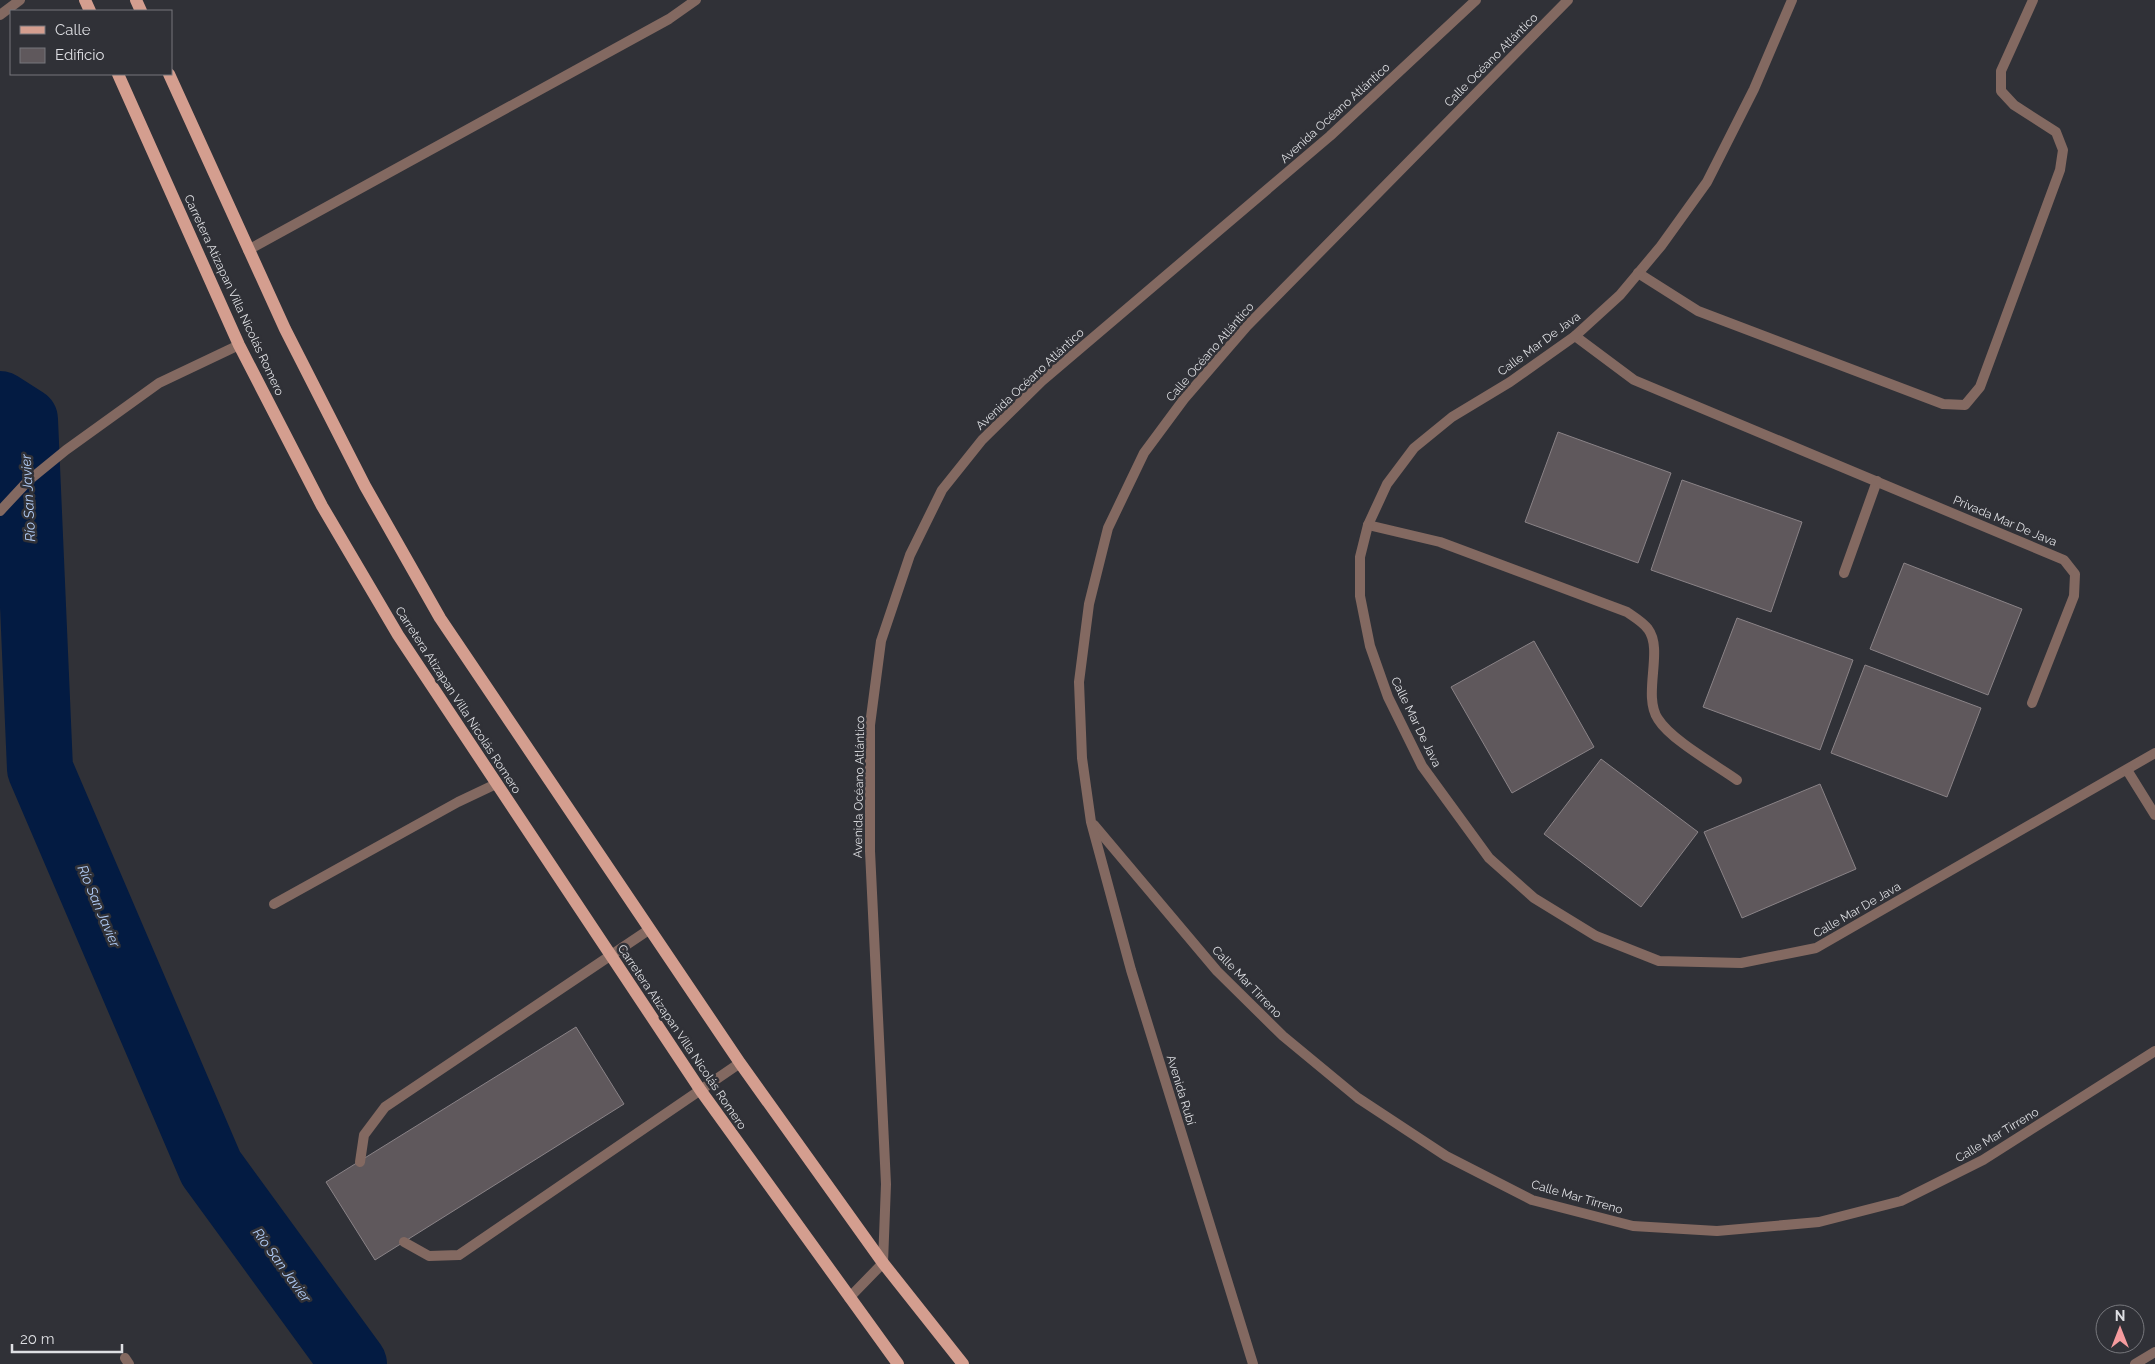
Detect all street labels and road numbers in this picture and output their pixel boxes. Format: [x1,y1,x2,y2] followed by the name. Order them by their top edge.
[1441,10,1541,110] street label: Calle Océano Atlántico
[1277,60,1393,166] street label: Avenida Océano Atlántico
[181,192,287,398] street label: Carretera Atizapan Villa Nicolás Romero
[1163,300,1257,404] street label: Calle Océano Atlántico
[1495,309,1583,379] street label: Calle Mar De Java
[973,325,1087,433] street label: Avenida Océano Atlántico
[1951,493,2059,549] street label: Privada Mar De Java
[392,604,524,796] street label: Carretera Atizapan Villa Nicolás Romero
[1388,675,1444,769] street label: Calle Mar De Java
[851,716,867,858] street label: Avenida Océano Atlántico
[1811,879,1903,941] street label: Calle Mar De Java
[615,942,749,1132] street label: Carretera Atizapan Villa Nicolás Romero
[1209,943,1285,1021] street label: Calle Mar Tirreno
[1164,1053,1198,1127] street label: Avenida Rubí
[1953,1105,2041,1165] street label: Calle Mar Tirreno
[1530,1177,1624,1217] street label: Calle Mar Tirreno

